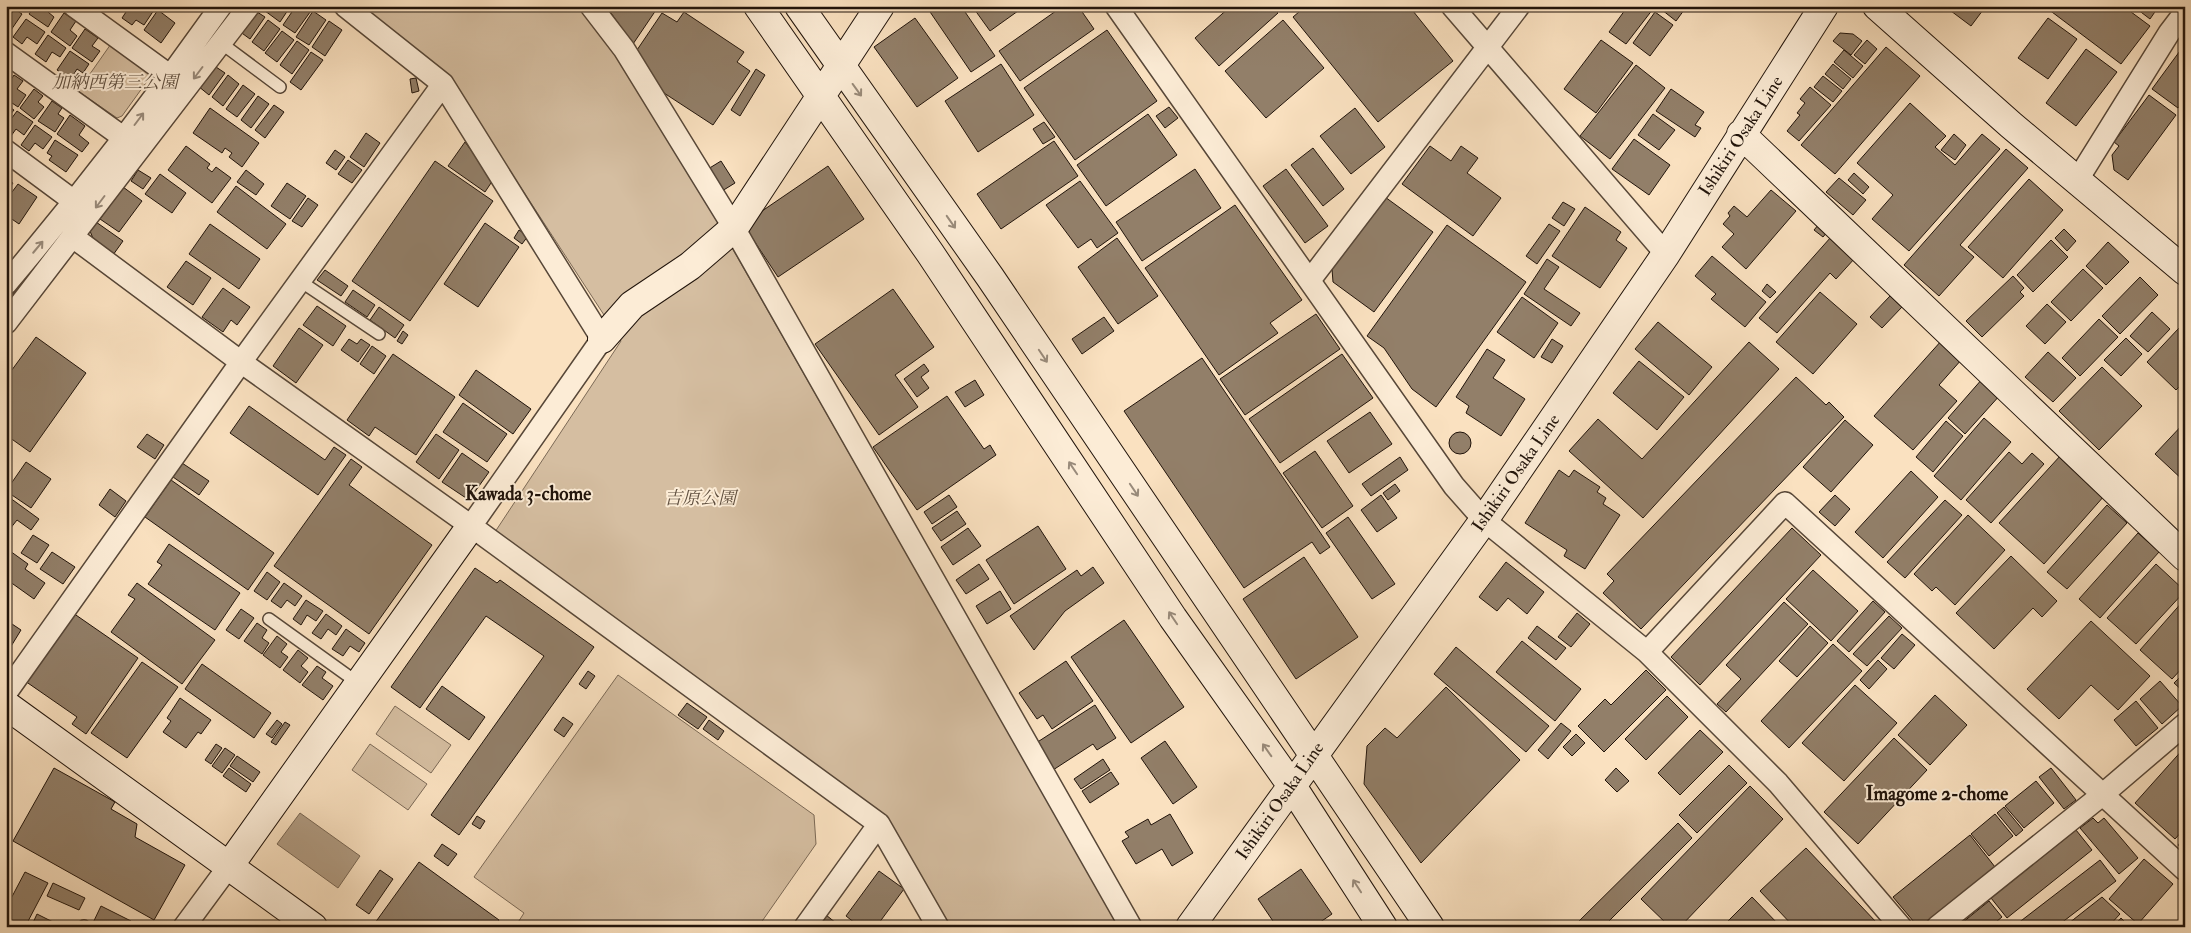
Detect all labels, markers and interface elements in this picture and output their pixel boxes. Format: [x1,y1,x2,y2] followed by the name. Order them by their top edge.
[193,66,204,79] one-way arrow
[52,71,181,94] park label: 加納西第三公園
[1694,71,1789,200] street label: Ishikiri Osaka Line
[852,82,862,96] one-way arrow
[133,113,144,126] one-way arrow
[95,195,105,209] one-way arrow
[946,215,956,229] one-way arrow
[32,240,43,253] one-way arrow
[1038,349,1048,363] one-way arrow
[1467,409,1566,536] street label: Ishikiri Osaka Line
[1068,461,1078,475] one-way arrow
[465,482,591,506] district label: Kawada 3-chome
[1129,483,1139,497] one-way arrow
[664,487,739,510] park label: 吉原公園
[1168,611,1178,625] one-way arrow
[1231,737,1330,864] street label: Ishikiri Osaka Line
[1262,744,1272,758] one-way arrow
[1866,782,2008,807] district label: Imagome 2-chome
[1351,879,1361,893] one-way arrow

